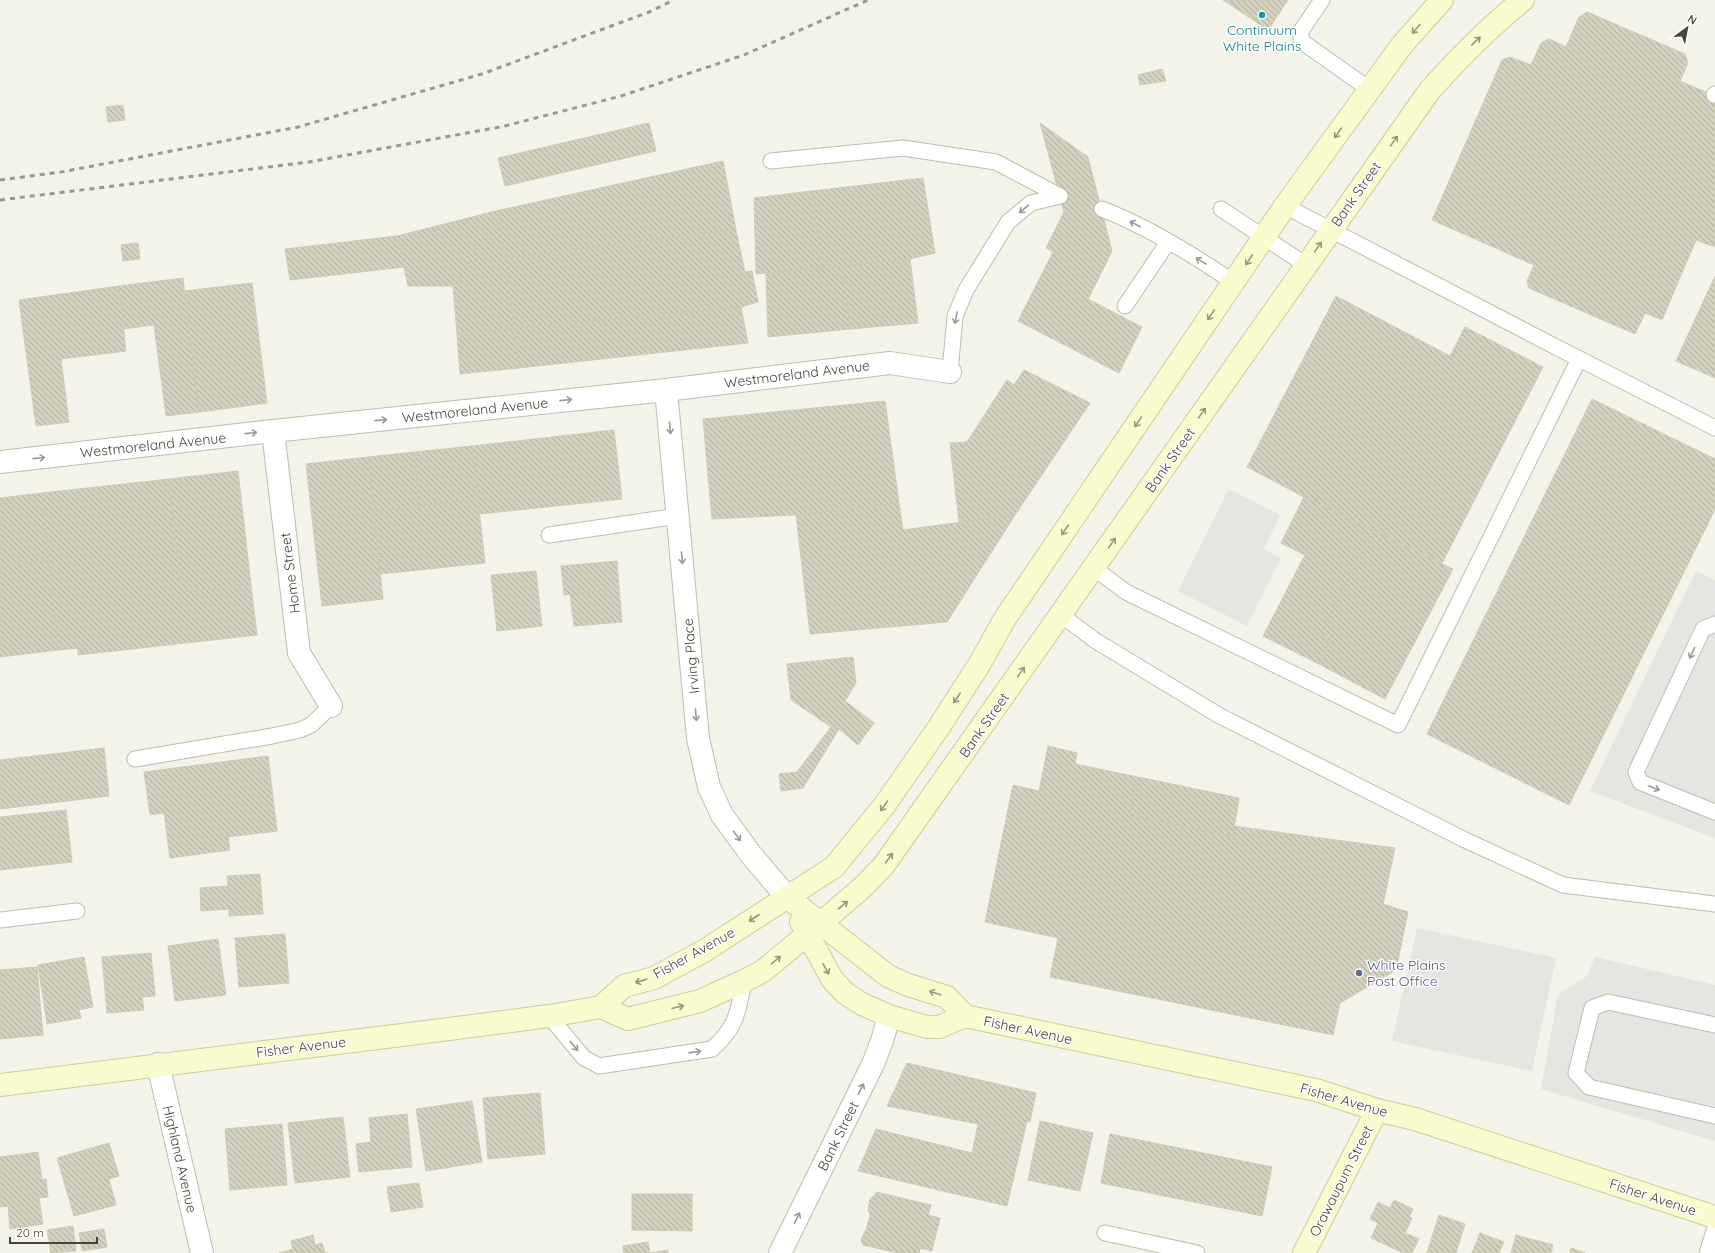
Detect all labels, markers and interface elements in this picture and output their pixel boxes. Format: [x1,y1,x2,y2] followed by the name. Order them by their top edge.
[1667,8,1707,48] north arrow
[1257,10,1267,20] marker: Continuum White Plains
[1685,11,1699,28] text: N
[1223,21,1301,55] place label: Continuum White Plains
[1412,24,1421,34] one-way arrow
[1471,36,1481,46] one-way arrow
[1334,127,1342,138] one-way arrow
[1390,136,1398,147] one-way arrow
[1327,158,1385,230] street label: Bank Street
[1019,204,1029,213] one-way arrow
[1130,220,1142,227] one-way arrow
[1314,242,1322,253] one-way arrow
[1244,254,1252,266] one-way arrow
[1195,257,1207,265] one-way arrow
[1207,309,1215,320] one-way arrow
[951,311,959,324] one-way arrow
[723,356,871,392] street label: Westmoreland Avenue
[401,393,549,427] street label: Westmoreland Avenue
[559,396,572,404] one-way arrow
[1198,408,1206,419] one-way arrow
[374,416,387,423] one-way arrow
[1134,416,1142,427] one-way arrow
[667,421,674,434] one-way arrow
[1141,424,1199,496] street label: Bank Street
[79,428,227,462] street label: Westmoreland Avenue
[244,430,257,437] one-way arrow
[32,454,45,461] one-way arrow
[1061,524,1069,536] one-way arrow
[276,531,304,614] street label: Home Street
[1108,538,1116,549] one-way arrow
[678,551,685,564] one-way arrow
[679,617,703,695] street label: Irving Place
[1688,646,1695,658] one-way arrow
[1017,667,1025,678] one-way arrow
[955,689,1013,761] street label: Bank Street
[953,692,961,704] one-way arrow
[693,708,700,721] one-way arrow
[1648,785,1660,792] one-way arrow
[880,800,888,811] one-way arrow
[733,830,741,841] one-way arrow
[885,853,893,864] one-way arrow
[837,901,848,910] one-way arrow
[749,914,760,922] one-way arrow
[650,923,738,983] street label: Fisher Avenue
[771,955,782,964] one-way arrow
[1367,956,1446,990] place label: White Plains Post Office
[823,963,831,975] one-way arrow
[1354,968,1364,978] marker: White Plains Post Office
[635,978,648,985] one-way arrow
[928,989,941,996] one-way arrow
[671,1003,684,1010] one-way arrow
[982,1012,1074,1048] street label: Fisher Avenue
[255,1033,347,1061] street label: Fisher Avenue
[569,1040,578,1051] one-way arrow
[688,1048,701,1056] one-way arrow
[1298,1079,1390,1121] street label: Fisher Avenue
[858,1083,865,1095] one-way arrow
[813,1098,863,1174] street label: Bank Street
[159,1104,201,1215] street label: Highland Avenue
[1305,1122,1377,1240] street label: Orawaupum Street
[1607,1174,1699,1220] street label: Fisher Avenue
[794,1212,801,1224] one-way arrow
[10,1219,97,1245] scale bar
[16,1225,44,1240] text: 20 m

